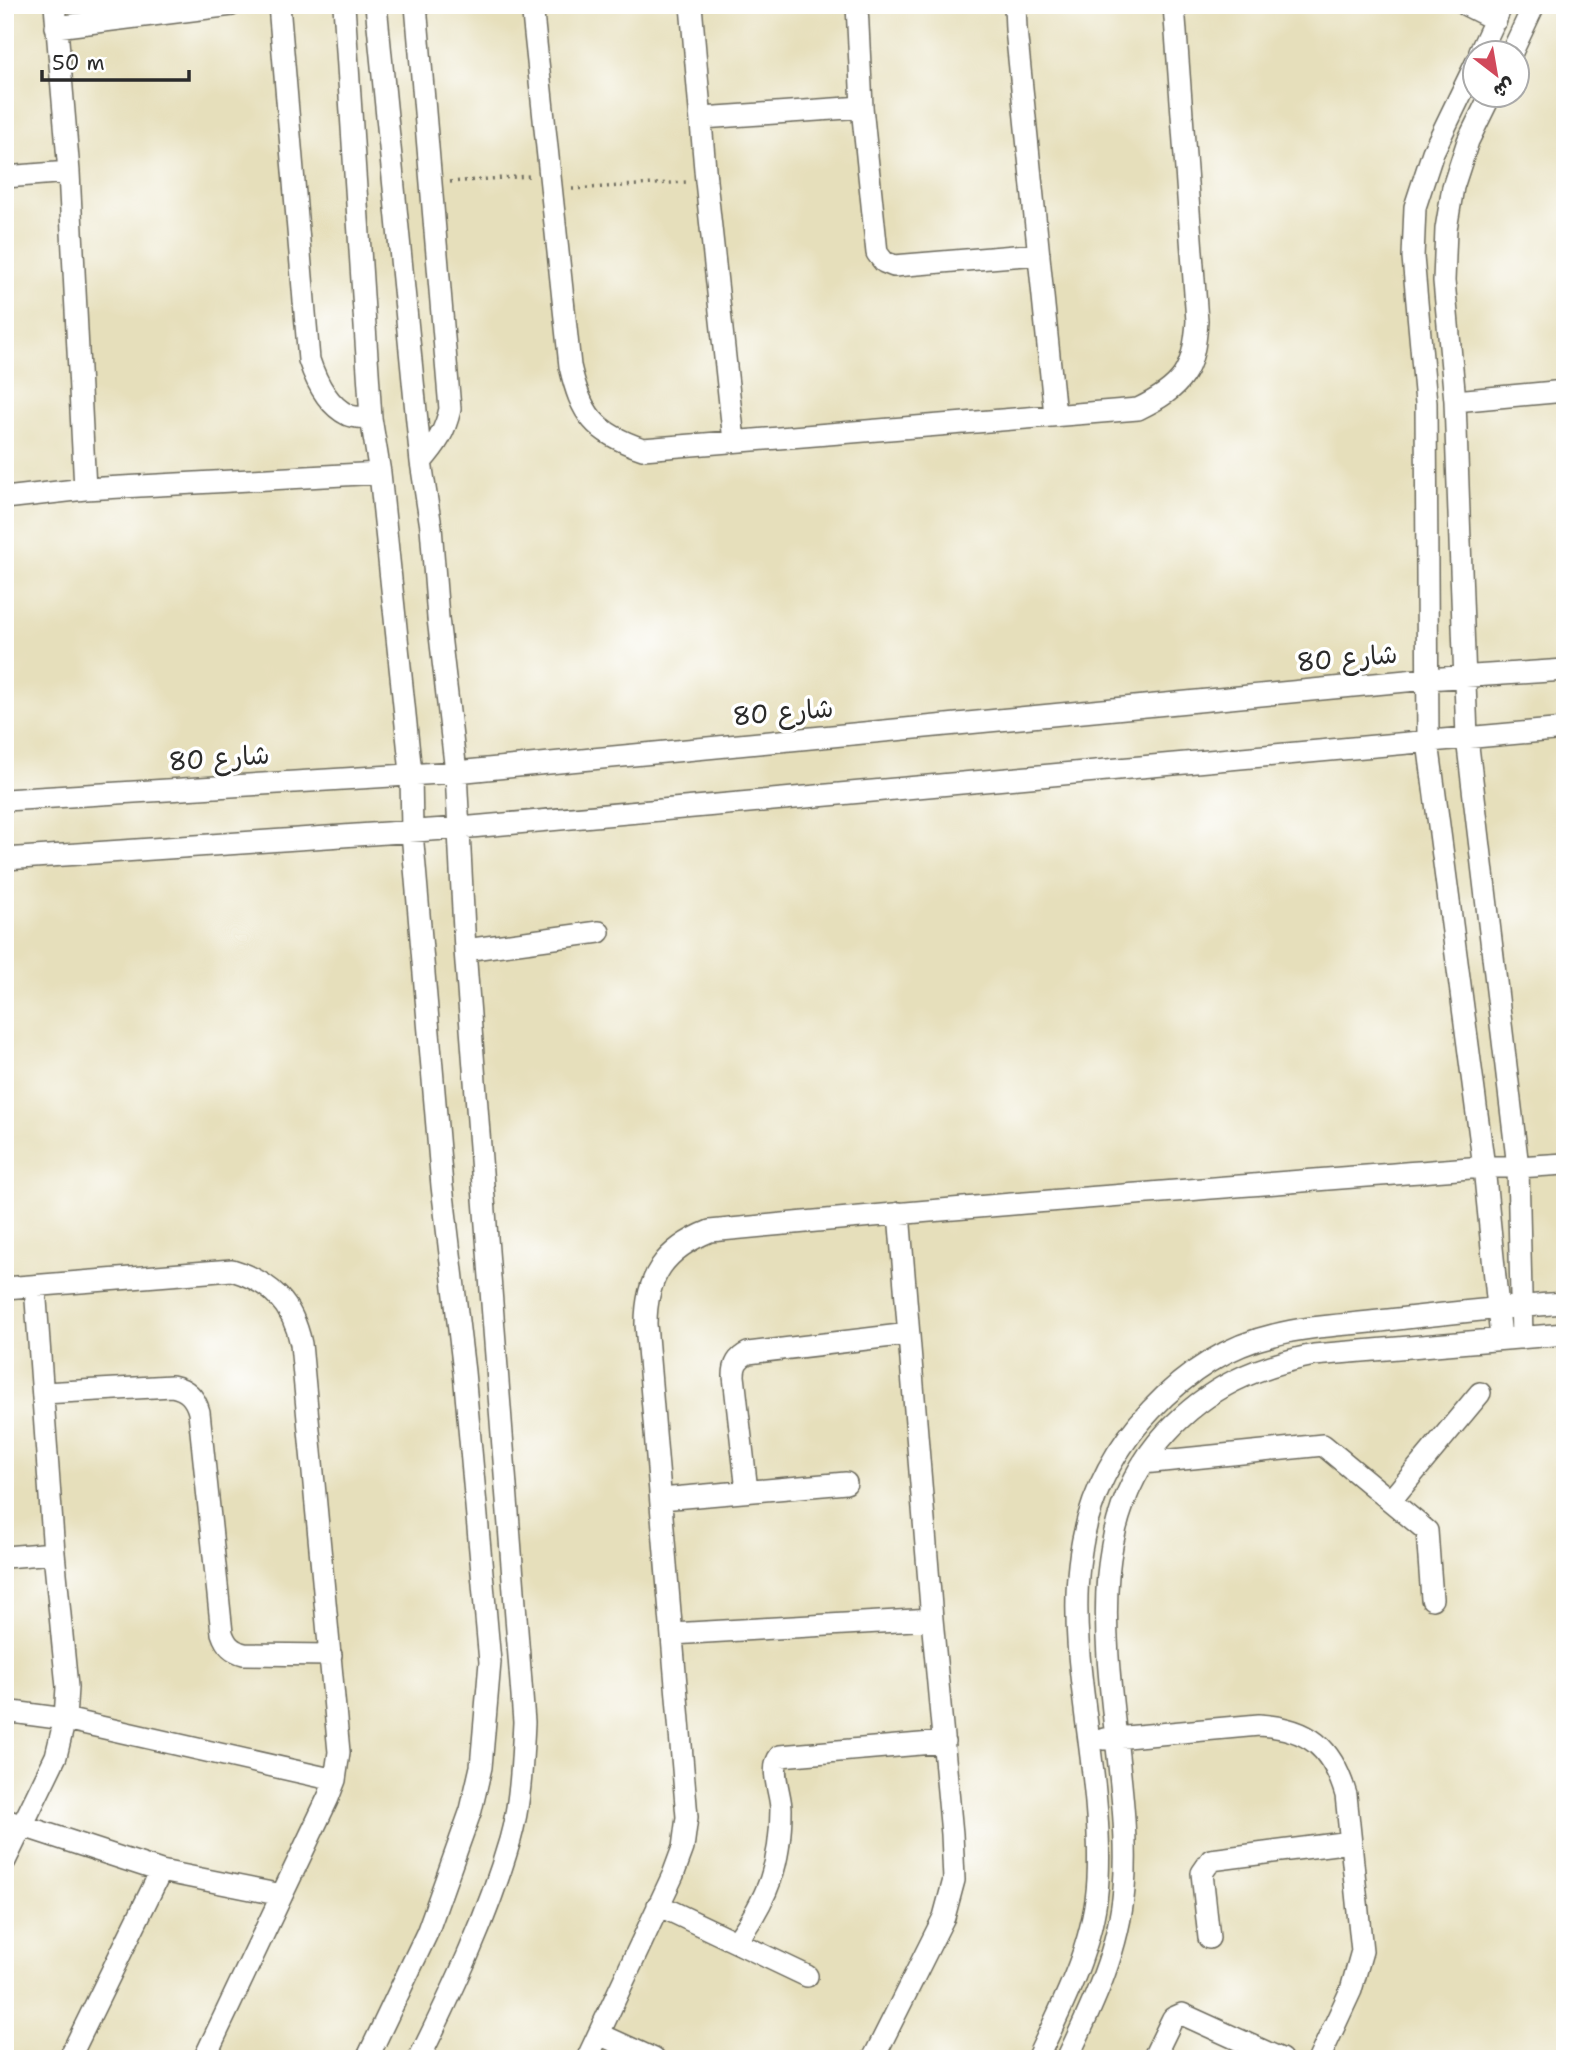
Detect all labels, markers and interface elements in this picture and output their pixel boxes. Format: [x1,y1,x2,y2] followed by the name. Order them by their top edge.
[42,38,189,82] scale bar
[1462,38,1532,108] north arrow
[52,49,105,77] text: 50 m
[1489,72,1520,104] text: ش
[1295,636,1399,680] street label: شارع 80
[731,690,835,734] street label: شارع 80
[167,737,271,779] street label: شارع 80

